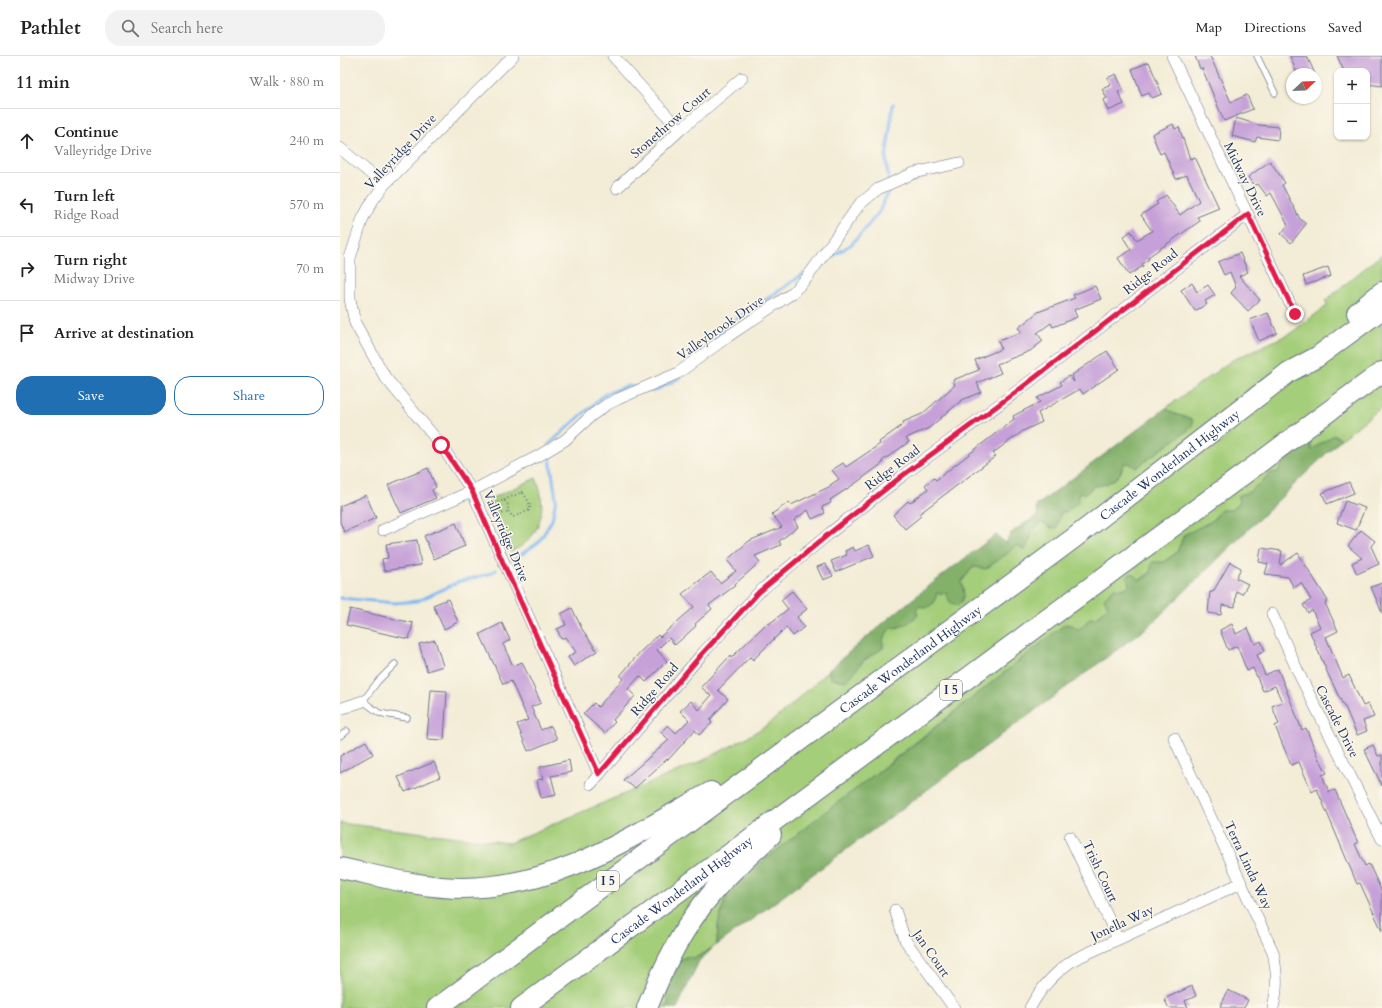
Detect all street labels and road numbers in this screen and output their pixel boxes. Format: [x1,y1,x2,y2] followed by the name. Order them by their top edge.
[627,83,715,163] street label: Stonethrow Court
[361,110,441,194] street label: Valleyridge Drive
[1219,139,1271,220] street label: Midway Drive
[1120,245,1182,299] street label: Ridge Road
[674,291,768,365] street label: Valleybrook Drive
[1096,405,1244,525] street label: Cascade Wonderland Highway
[861,441,924,494] street label: Ridge Road
[479,488,534,585] street label: Valleyridge Drive
[836,601,986,718] street label: Cascade Wonderland Highway
[627,659,683,720] street label: Ridge Road
[940,680,962,700] road number: I 5
[1311,682,1363,761] street label: Cascade Drive
[1220,818,1277,913] street label: Terra Linda Way
[607,832,757,949] street label: Cascade Wonderland Highway
[1078,838,1122,905] street label: Trish Court
[597,871,619,891] road number: I 5
[1086,900,1157,946] street label: Jonella Way
[907,925,954,981] street label: Jan Court

